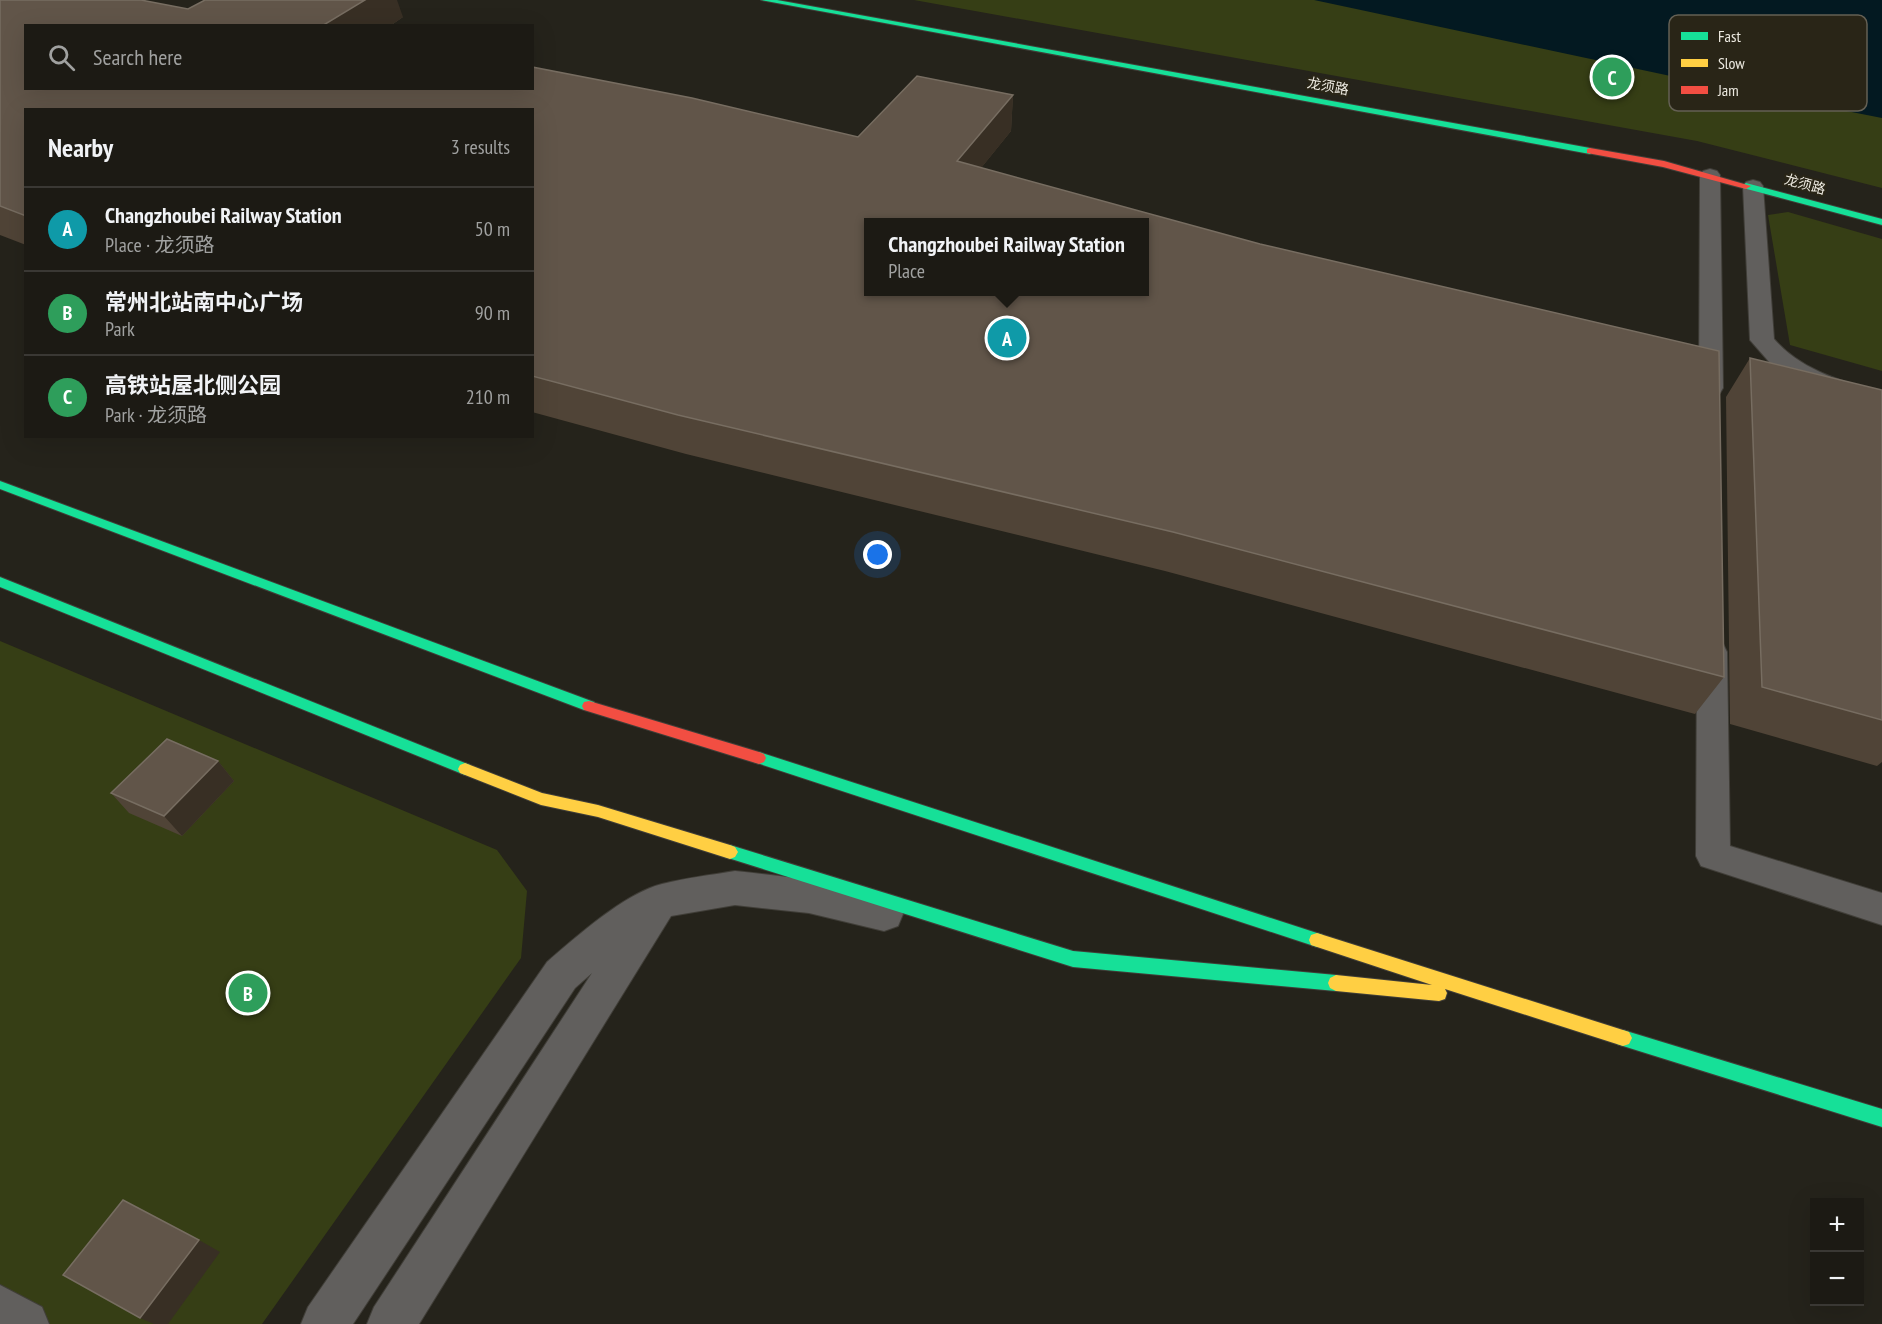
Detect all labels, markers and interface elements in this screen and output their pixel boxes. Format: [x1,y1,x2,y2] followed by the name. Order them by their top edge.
[1669,15,1867,111] legend
[24,24,534,90] search box
[1718,26,1741,46] text: Fast
[45,41,78,74] icon: search
[93,43,182,71] text: Search here
[1718,53,1745,73] text: Slow
[1592,54,1632,100] pin: C
[1306,73,1350,99] street label: 龙须路
[1717,80,1739,100] text: Jam
[48,131,113,164] text: Nearby
[451,134,510,160] text: 3 results
[1782,170,1828,198] street label: 龙须路
[105,201,342,229] text: Changzhoubei Railway Station
[62,216,73,242] text: A
[475,216,510,242] text: 50 m
[864,218,1149,296] popup
[888,230,1125,258] text: Changzhoubei Railway Station
[105,232,214,258] text: Place · 龙须路
[888,258,925,284] text: Place
[105,288,303,316] text: 常州北站南中心广场
[63,300,72,326] text: B
[475,300,510,326] text: 90 m
[105,316,135,342] text: Park
[988,316,1026,360] pin: A
[105,371,281,399] text: 高铁站屋北侧公园
[63,384,72,410] text: C
[466,384,510,410] text: 210 m
[105,402,207,428] text: Park · 龙须路
[863,540,892,569] your location
[228,970,268,1016] pin: B
[1810,1198,1864,1306] map controls
[1810,1198,1864,1252] button: +
[1810,1252,1864,1306] button: −

